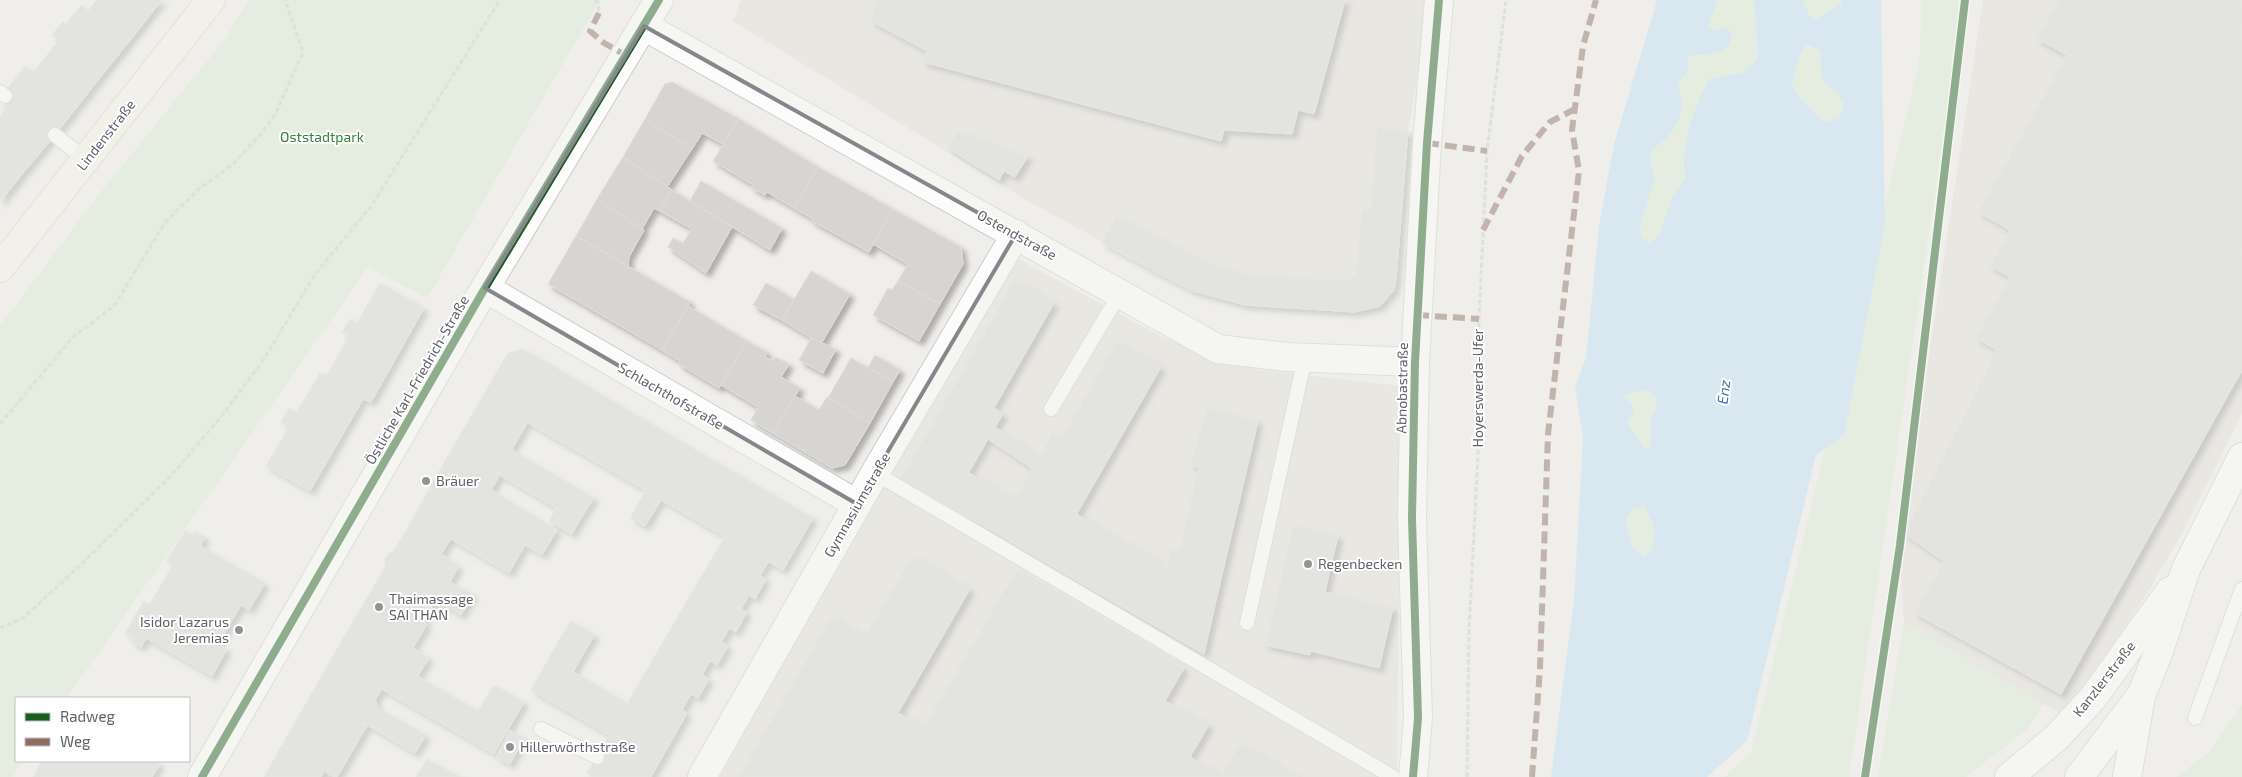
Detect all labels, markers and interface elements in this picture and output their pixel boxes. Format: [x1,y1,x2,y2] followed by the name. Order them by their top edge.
[73,96,139,173] street label: Lindenstraße
[280,128,364,145] park label: Oststadtpark
[975,206,1060,263] street label: Ostendstraße
[361,292,472,467] street label: Östliche Karl-Friedrich-Straße
[1469,328,1486,447] street label: Hoyerswerda-Ufer
[1392,342,1411,434] street label: Abnobastraße
[615,358,727,433] street label: Schlachthofstraße
[1713,378,1733,405] water label: Enz
[820,449,893,560] street label: Gymnasiumstraße
[436,472,479,489] place label: Bräuer
[420,475,432,487] marker: Bräuer
[1318,555,1402,572] place label: Regenbecken
[1302,558,1314,570] marker: Regenbecken
[389,590,474,623] place label: Thaimassage SAI THAN
[373,601,385,613] marker: Thaimassage SAI THAN
[140,613,229,646] place label: Isidor Lazarus Jeremias
[233,624,245,636] marker: Isidor Lazarus Jeremias
[2069,638,2138,720] street label: Kanzlerstraße
[15,697,190,762] legend
[60,707,115,725] text: Radweg
[60,732,91,750] text: Weg
[520,738,636,755] place label: Hillerwörthstraße
[504,741,516,753] marker: Hillerwörthstraße

